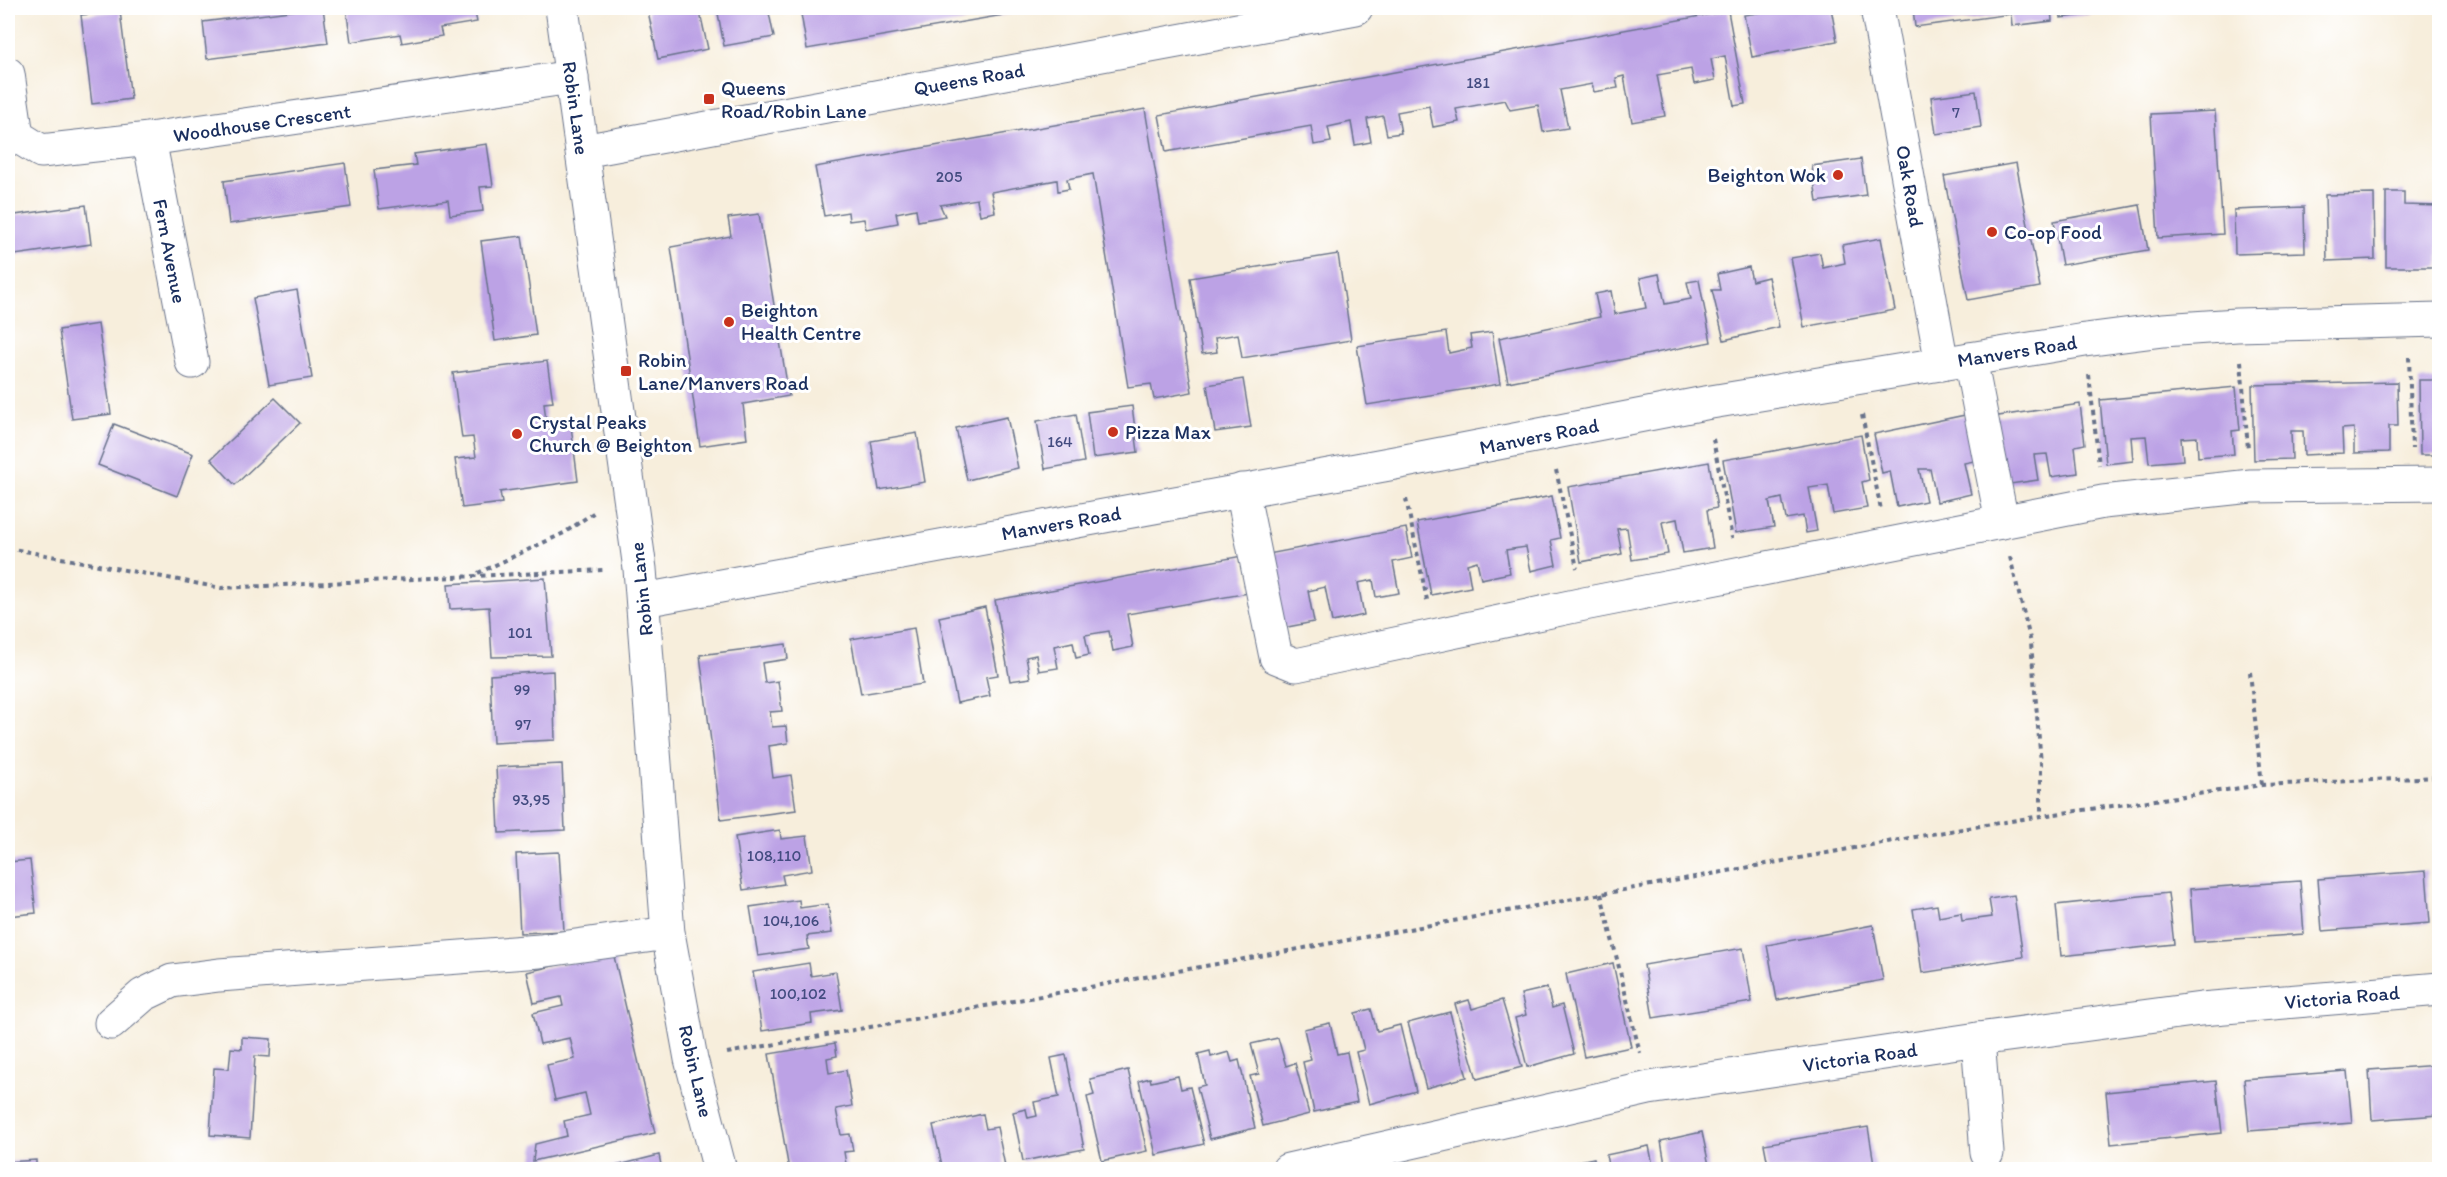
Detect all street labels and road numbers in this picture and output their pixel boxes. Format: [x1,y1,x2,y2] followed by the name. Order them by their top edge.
[912,57,1027,101] street label: Queens Road
[558,60,594,156] street label: Robin Lane
[172,99,353,147] street label: Woodhouse Crescent
[1891,143,1929,229] street label: Oak Road
[148,197,192,305] street label: Fern Avenue
[1955,330,2079,372] street label: Manvers Road
[1477,413,1601,459] street label: Manvers Road
[999,501,1123,545] street label: Manvers Road
[624,541,658,637] street label: Robin Lane
[2283,980,2401,1014] street label: Victoria Road
[674,1022,718,1120] street label: Robin Lane
[1801,1037,1919,1077] street label: Victoria Road

